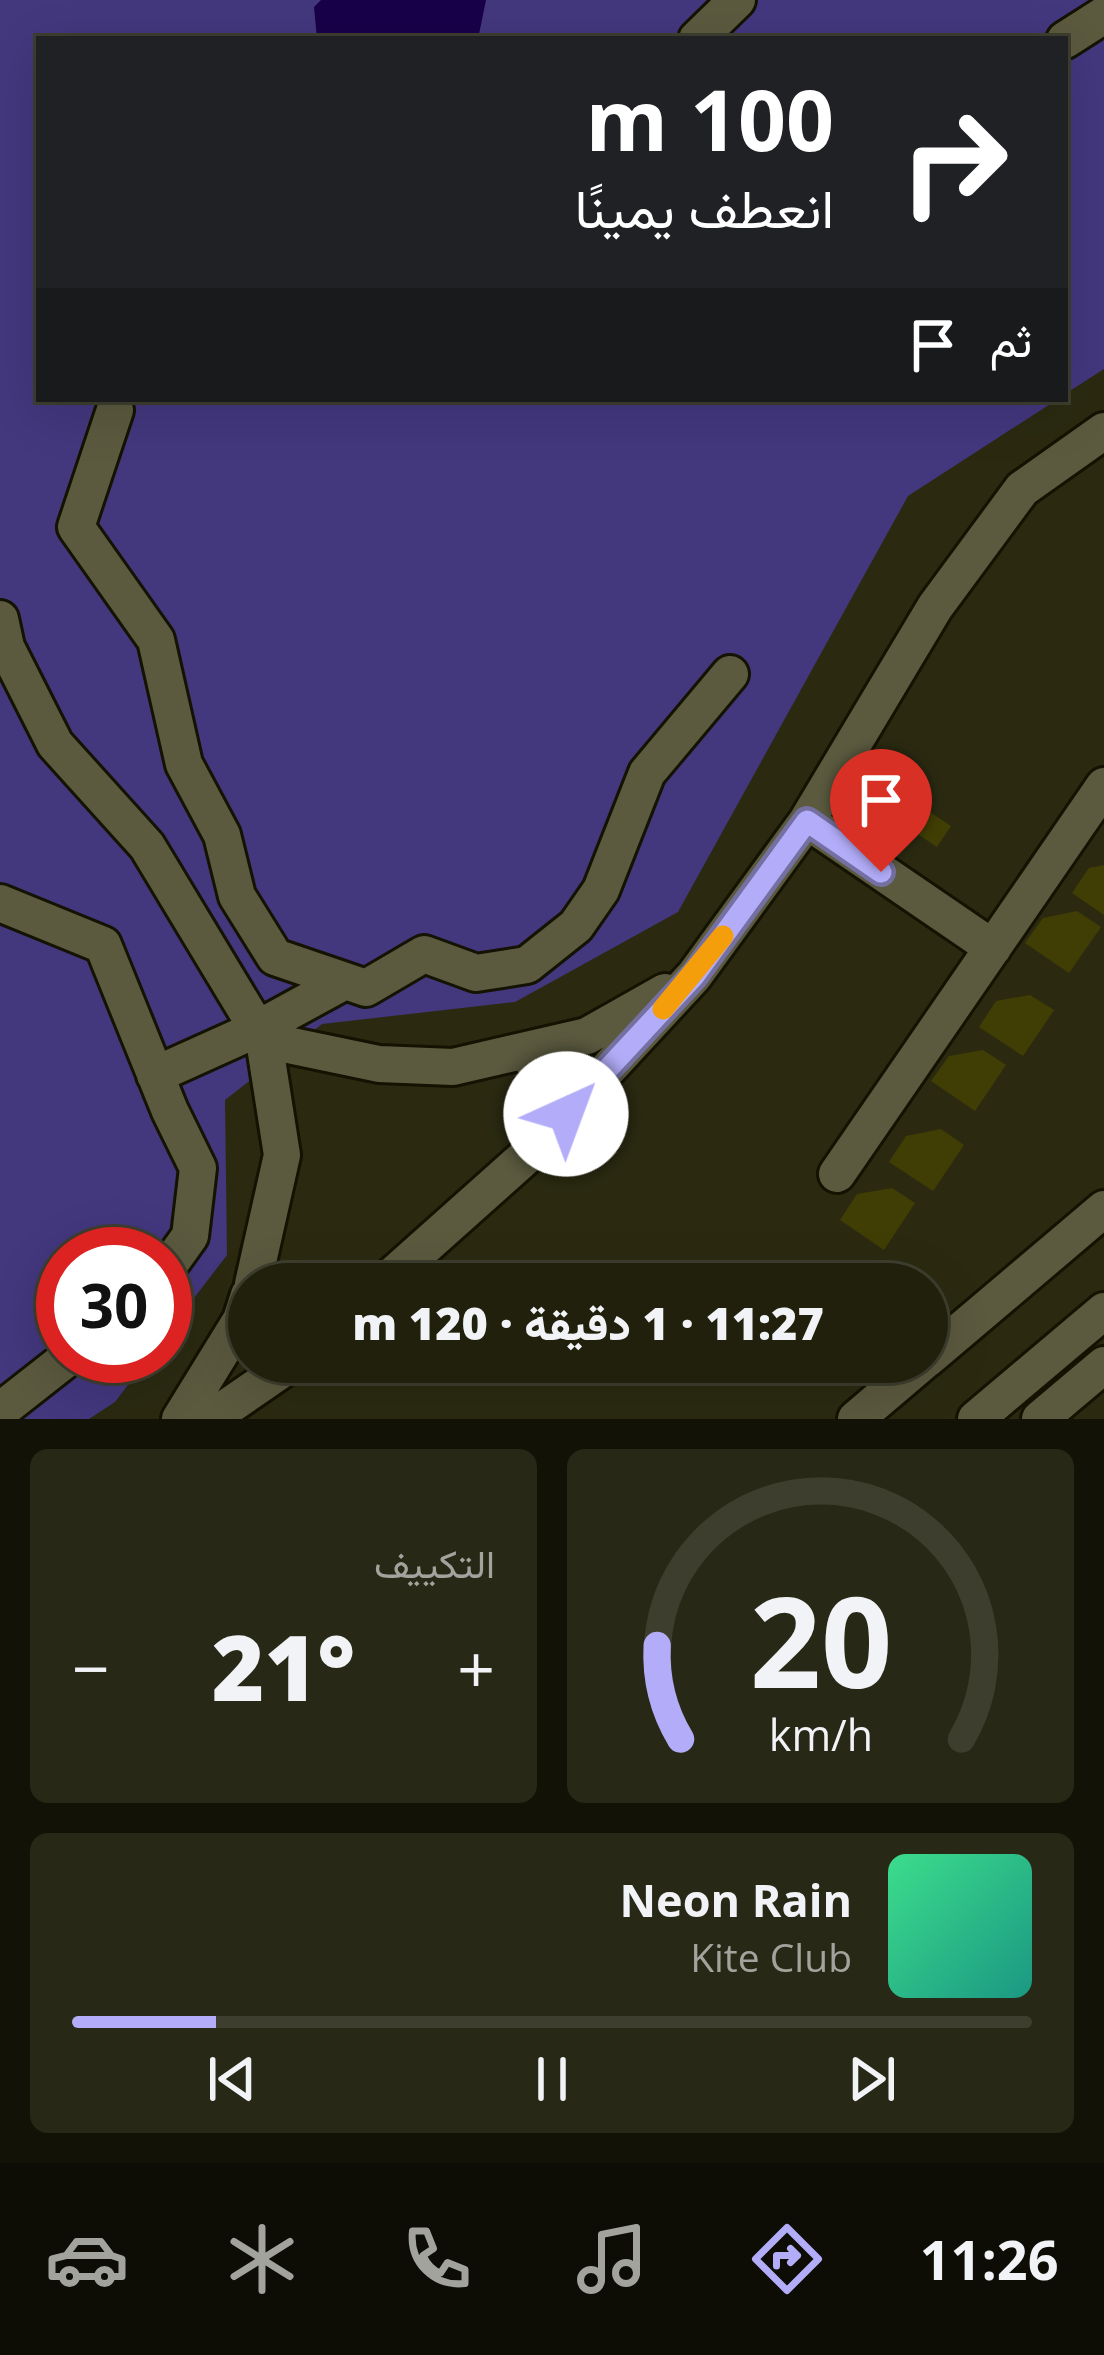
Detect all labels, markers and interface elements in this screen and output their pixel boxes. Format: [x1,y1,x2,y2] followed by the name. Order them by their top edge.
[586,61,834,176] text: 100 m
[876,84,1032,240] icon: right
[575,170,834,244] text: انعطف يمينًا
[990,309,1032,370] text: ثم
[900,312,966,378] icon: arrive
[830,749,932,872] pin
[848,767,914,833] icon: arrive
[503,1051,629,1177] position arrow
[36,1227,192,1383] speed limit sign: 30
[352,1292,824,1353] text: 11:27 · 1 دقيقة · 120 m
[374,1536,495,1589] text: التكييف
[749,1555,892,1725] text: 20
[212,1605,355,1727] text: 21°
[72,1622,110,1712] text: −
[457,1622,495,1712] text: +
[768,1705,873,1764] text: km/h
[620,1869,852,1930] text: Neon Rain
[690,1930,852,1983] text: Kite Club
[199,2046,265,2112] icon: previous
[519,2046,585,2112] icon: pause
[839,2046,905,2112] icon: next
[45,2217,129,2301] icon: car
[220,2217,304,2301] icon: climate
[395,2217,479,2301] icon: phone
[570,2217,654,2301] icon: music
[745,2217,829,2301] icon: directions
[920,2222,1059,2296] text: 11:26

